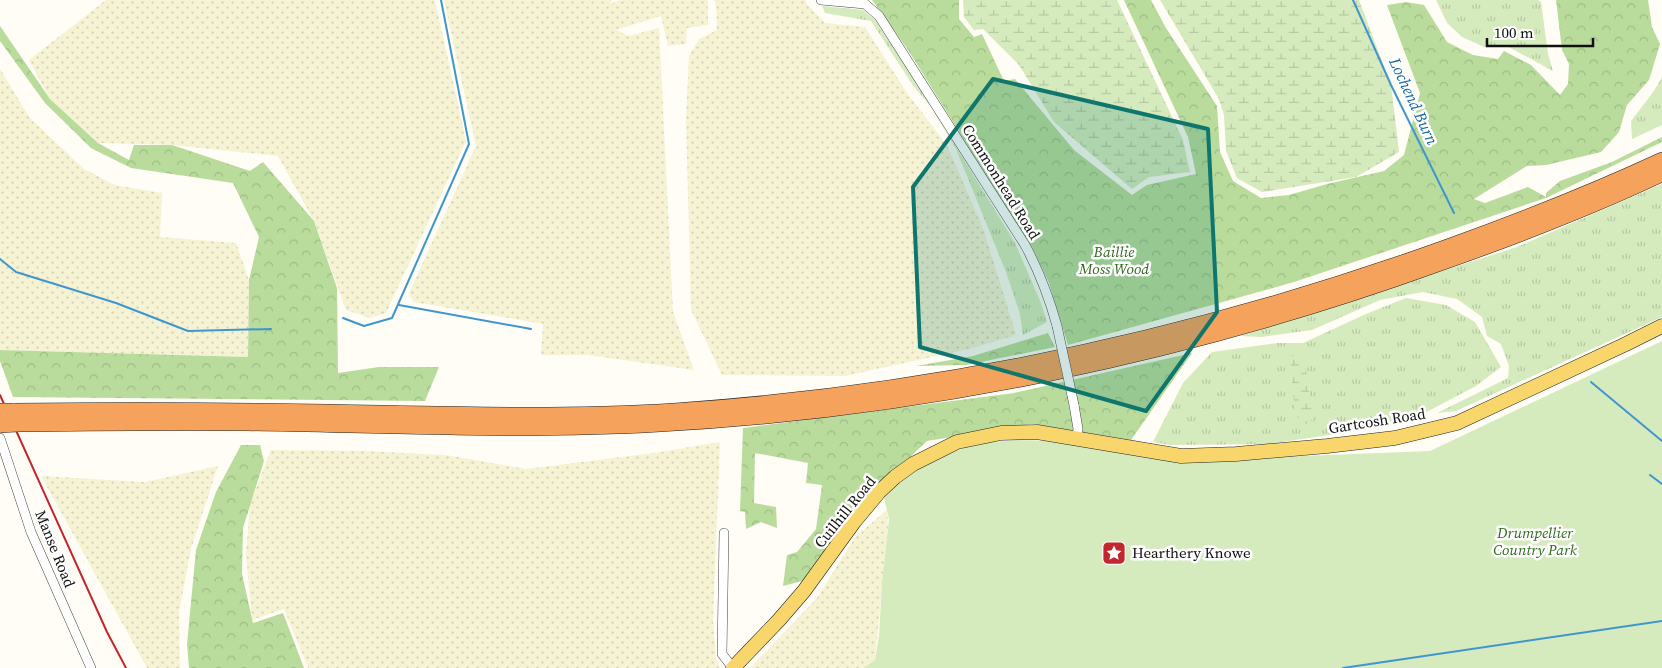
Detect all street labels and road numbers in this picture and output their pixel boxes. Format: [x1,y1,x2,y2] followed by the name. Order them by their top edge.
[957,120,1046,244] street label: Commonhead Road
[1327,402,1427,439] street label: Gartcosh Road
[809,471,880,552] street label: Cuilhill Road
[30,507,81,591] street label: Manse Road

